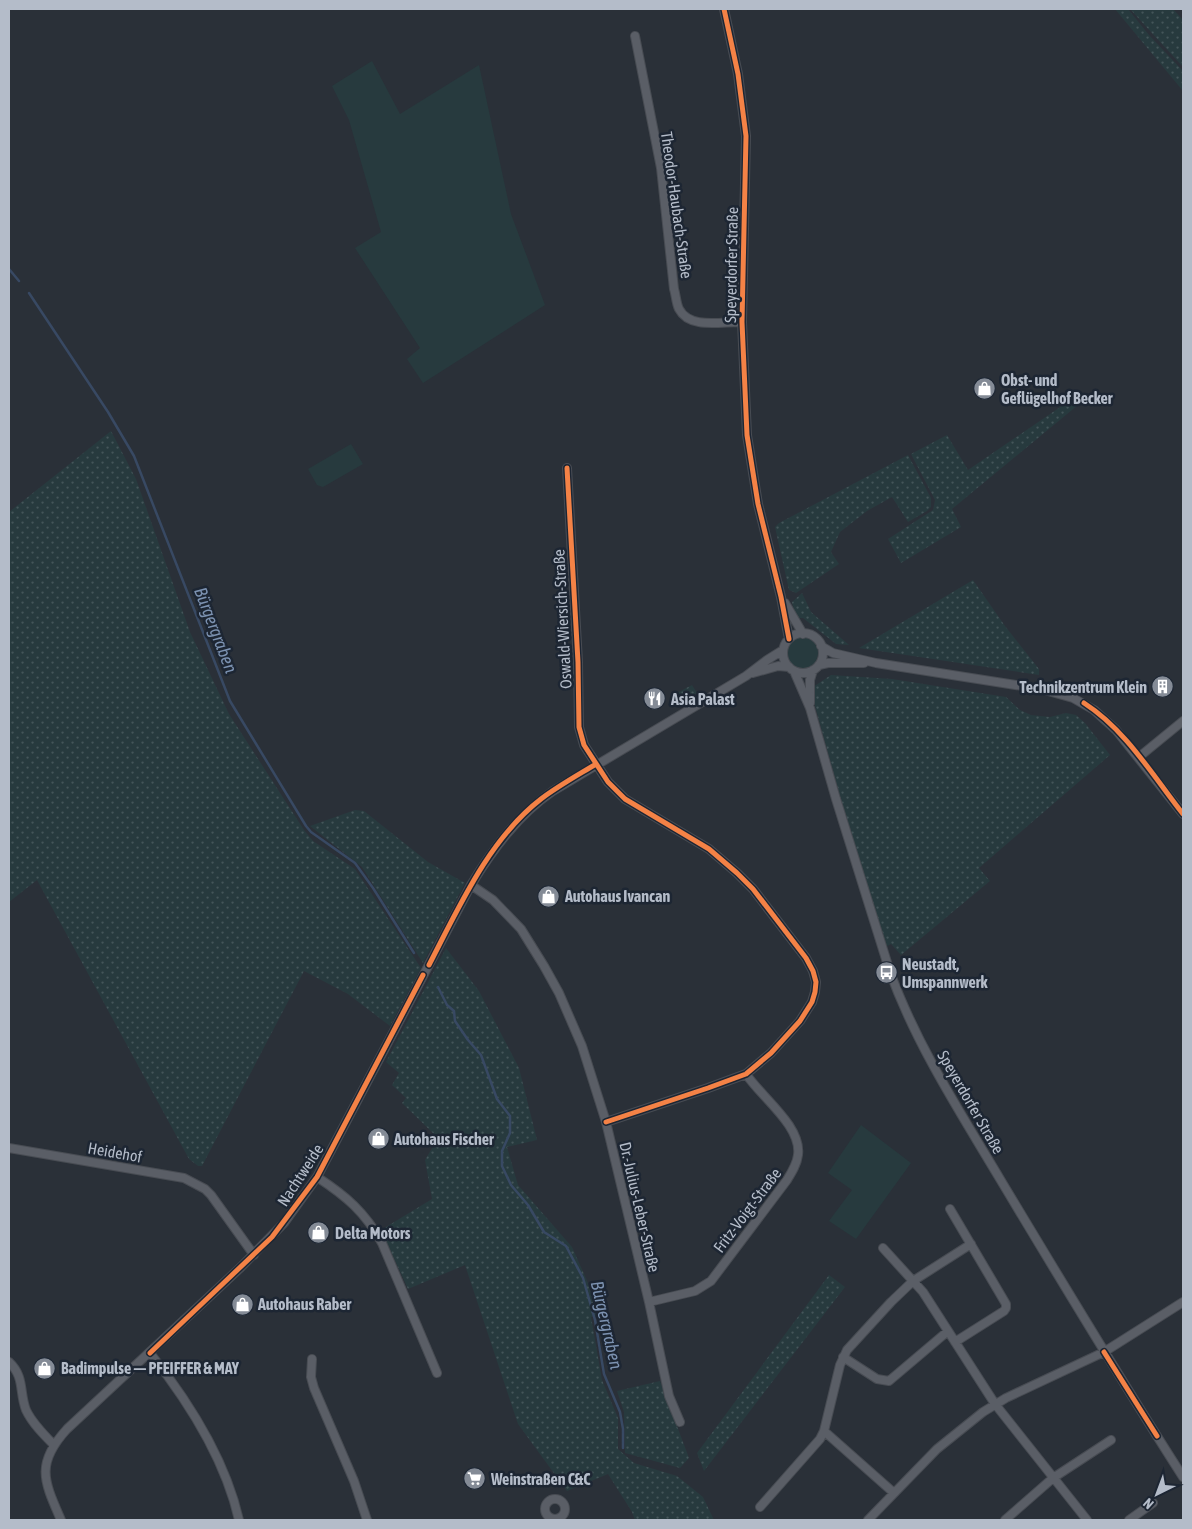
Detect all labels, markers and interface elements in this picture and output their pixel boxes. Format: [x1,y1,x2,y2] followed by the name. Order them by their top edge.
[658,130,696,280] street label: Theodor-Haubach-Straße
[721,207,742,323] street label: Speyerdorfer Straße
[1001,371,1113,407] place label: Obst- und Geflügelhof Becker
[973,377,997,401] shop icon: Obst- und Geflügelhof Becker
[549,549,575,689] street label: Oswald-Wiersich-Straße
[190,584,242,676] water label: Bürgergraben
[1151,675,1175,699] building icon: Technikzentrum Klein
[1020,678,1147,696] place label: Technikzentrum Klein
[643,687,667,711] restaurant icon: Asia Palast
[670,690,735,708] place label: Asia Palast
[537,884,561,908] shop icon: Autohaus Ivancan
[564,887,670,905] place label: Autohaus Ivancan
[902,955,989,991] place label: Neustadt, Umspannwerk
[874,961,898,985] bus stop icon: Neustadt, Umspannwerk
[933,1047,1008,1157] street label: Speyerdorfer Straße
[366,1127,390,1151] shop icon: Autohaus Fischer
[393,1130,494,1148] place label: Autohaus Fischer
[86,1138,144,1166] street label: Heidehof
[616,1140,664,1274] street label: Dr.-Julius-Leber-Straße
[273,1141,327,1209] street label: Nachtweide
[709,1164,785,1256] street label: Fritz-Voigt-Straße
[307,1221,331,1245] shop icon: Delta Motors
[335,1224,411,1242] place label: Delta Motors
[587,1279,627,1372] water label: Bürgergraben
[230,1292,254,1316] shop icon: Autohaus Raber
[257,1295,352,1313] place label: Autohaus Raber
[33,1356,57,1380] shop icon: Badimpulse — PFEIFFER & MAY
[61,1359,240,1377] place label: Badimpulse — PFEIFFER & MAY
[463,1467,487,1491] supermarket icon: Weinstraßen C&C
[1132,1469,1182,1519] north arrow
[490,1470,591,1488] place label: Weinstraßen C&C
[1140,1495,1157,1512] text: N

